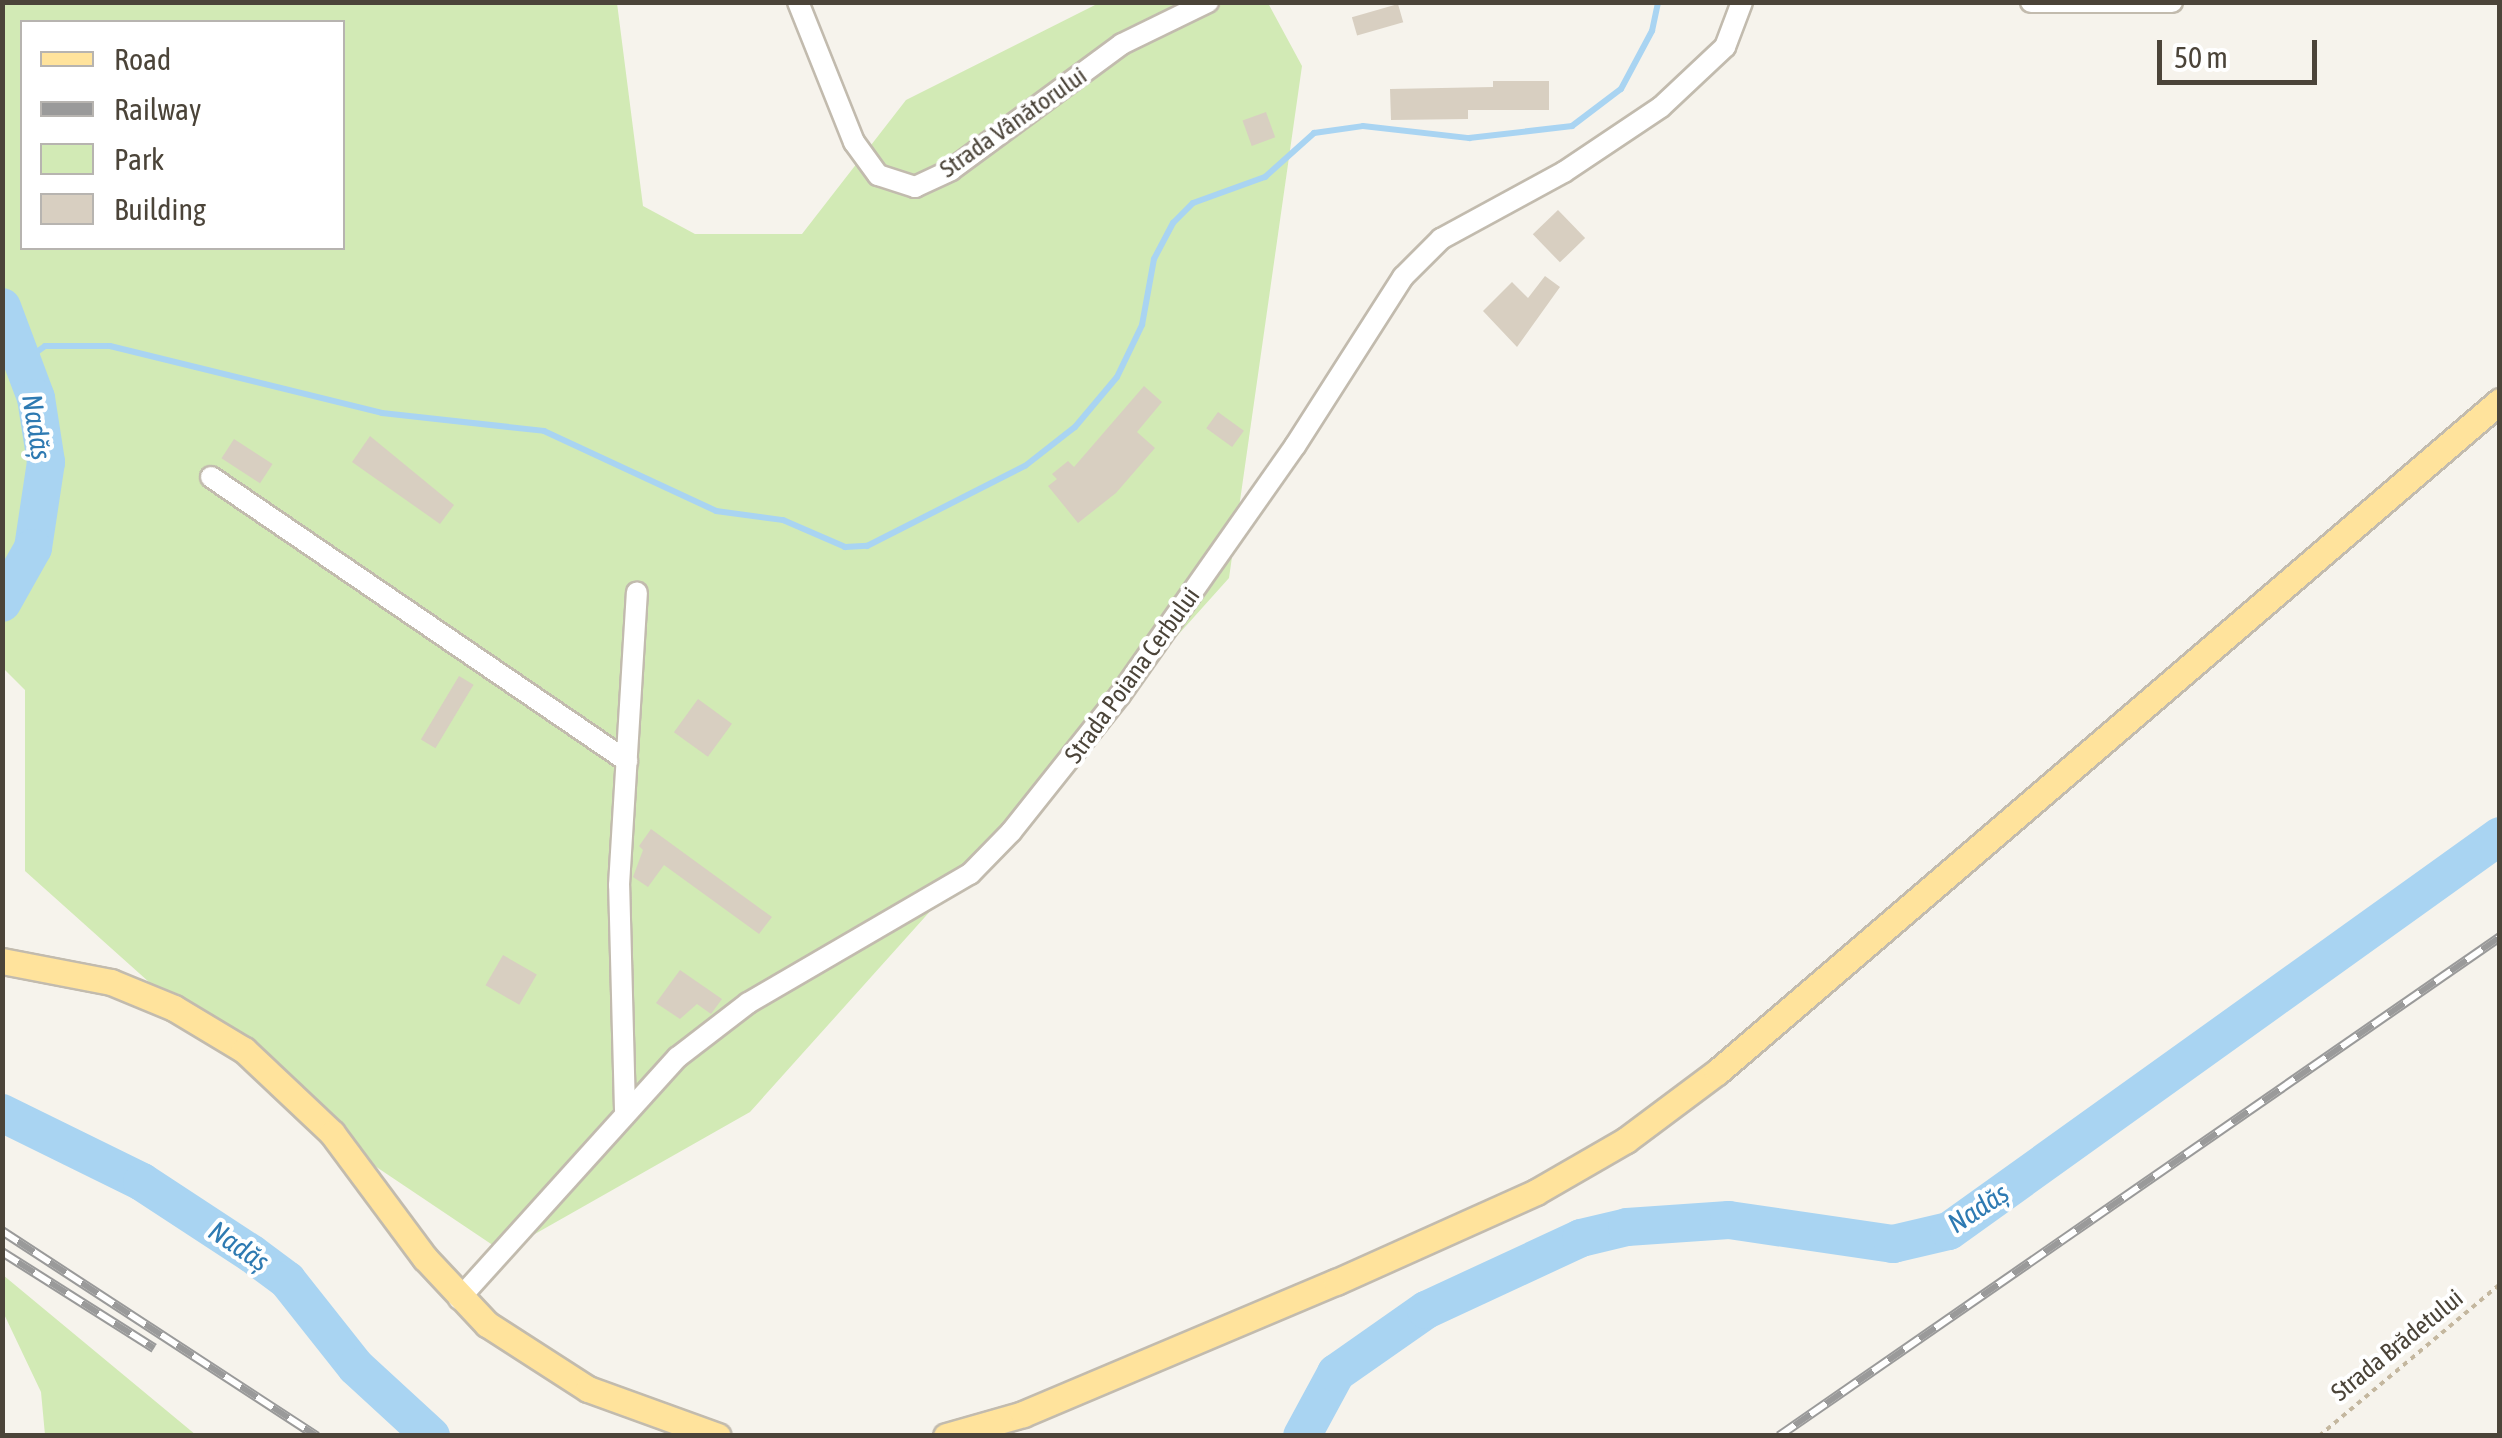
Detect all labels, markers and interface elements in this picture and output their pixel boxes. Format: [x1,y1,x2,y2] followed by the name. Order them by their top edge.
[20,20,345,250] legend
[2162,20,2322,82] scale bar
[2174,40,2228,74] text: 50 m
[114,42,171,76] text: Road
[934,60,1092,184] street label: Strada Vânătorului
[114,92,201,126] text: Railway
[114,142,164,176] text: Park
[114,192,206,226] text: Building
[15,392,59,462] water label: Nadăș
[1058,581,1206,769] street label: Strada Poiana Cerbului
[1941,1176,2015,1240] water label: Nadăș
[202,1214,276,1278] water label: Nadăș
[2325,1283,2469,1407] street label: Strada Brădetului

